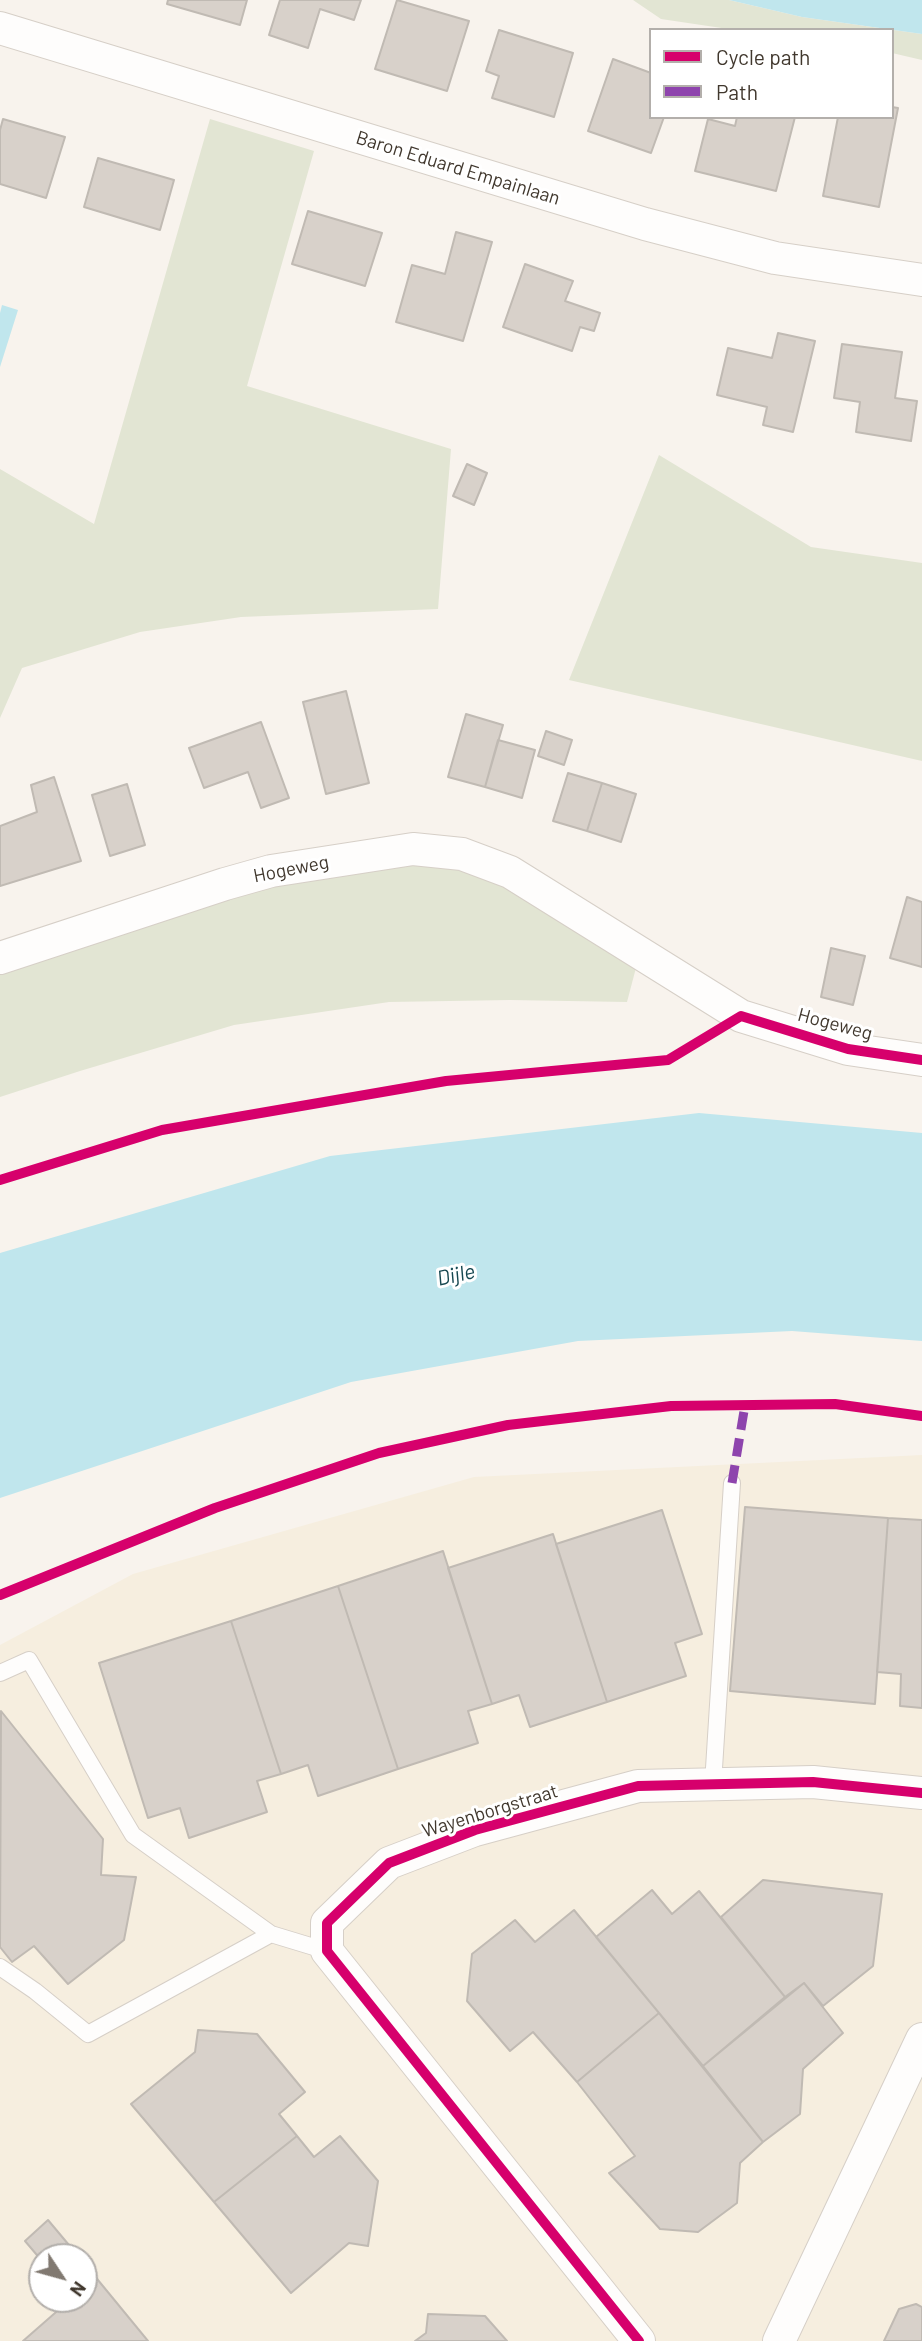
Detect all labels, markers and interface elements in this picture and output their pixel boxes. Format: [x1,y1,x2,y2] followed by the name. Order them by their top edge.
[649,28,894,119] legend
[716,44,810,69] text: Cycle path
[716,79,758,104] text: Path
[353,126,563,210] street label: Baron Eduard Empainlaan
[251,851,331,887] street label: Hogeweg
[795,1003,875,1045] street label: Hogeweg
[435,1259,477,1291] water label: Dijle
[419,1780,561,1842] street label: Wayenborgstraat
[28,2243,98,2313] north arrow
[66,2278,92,2301] text: N

